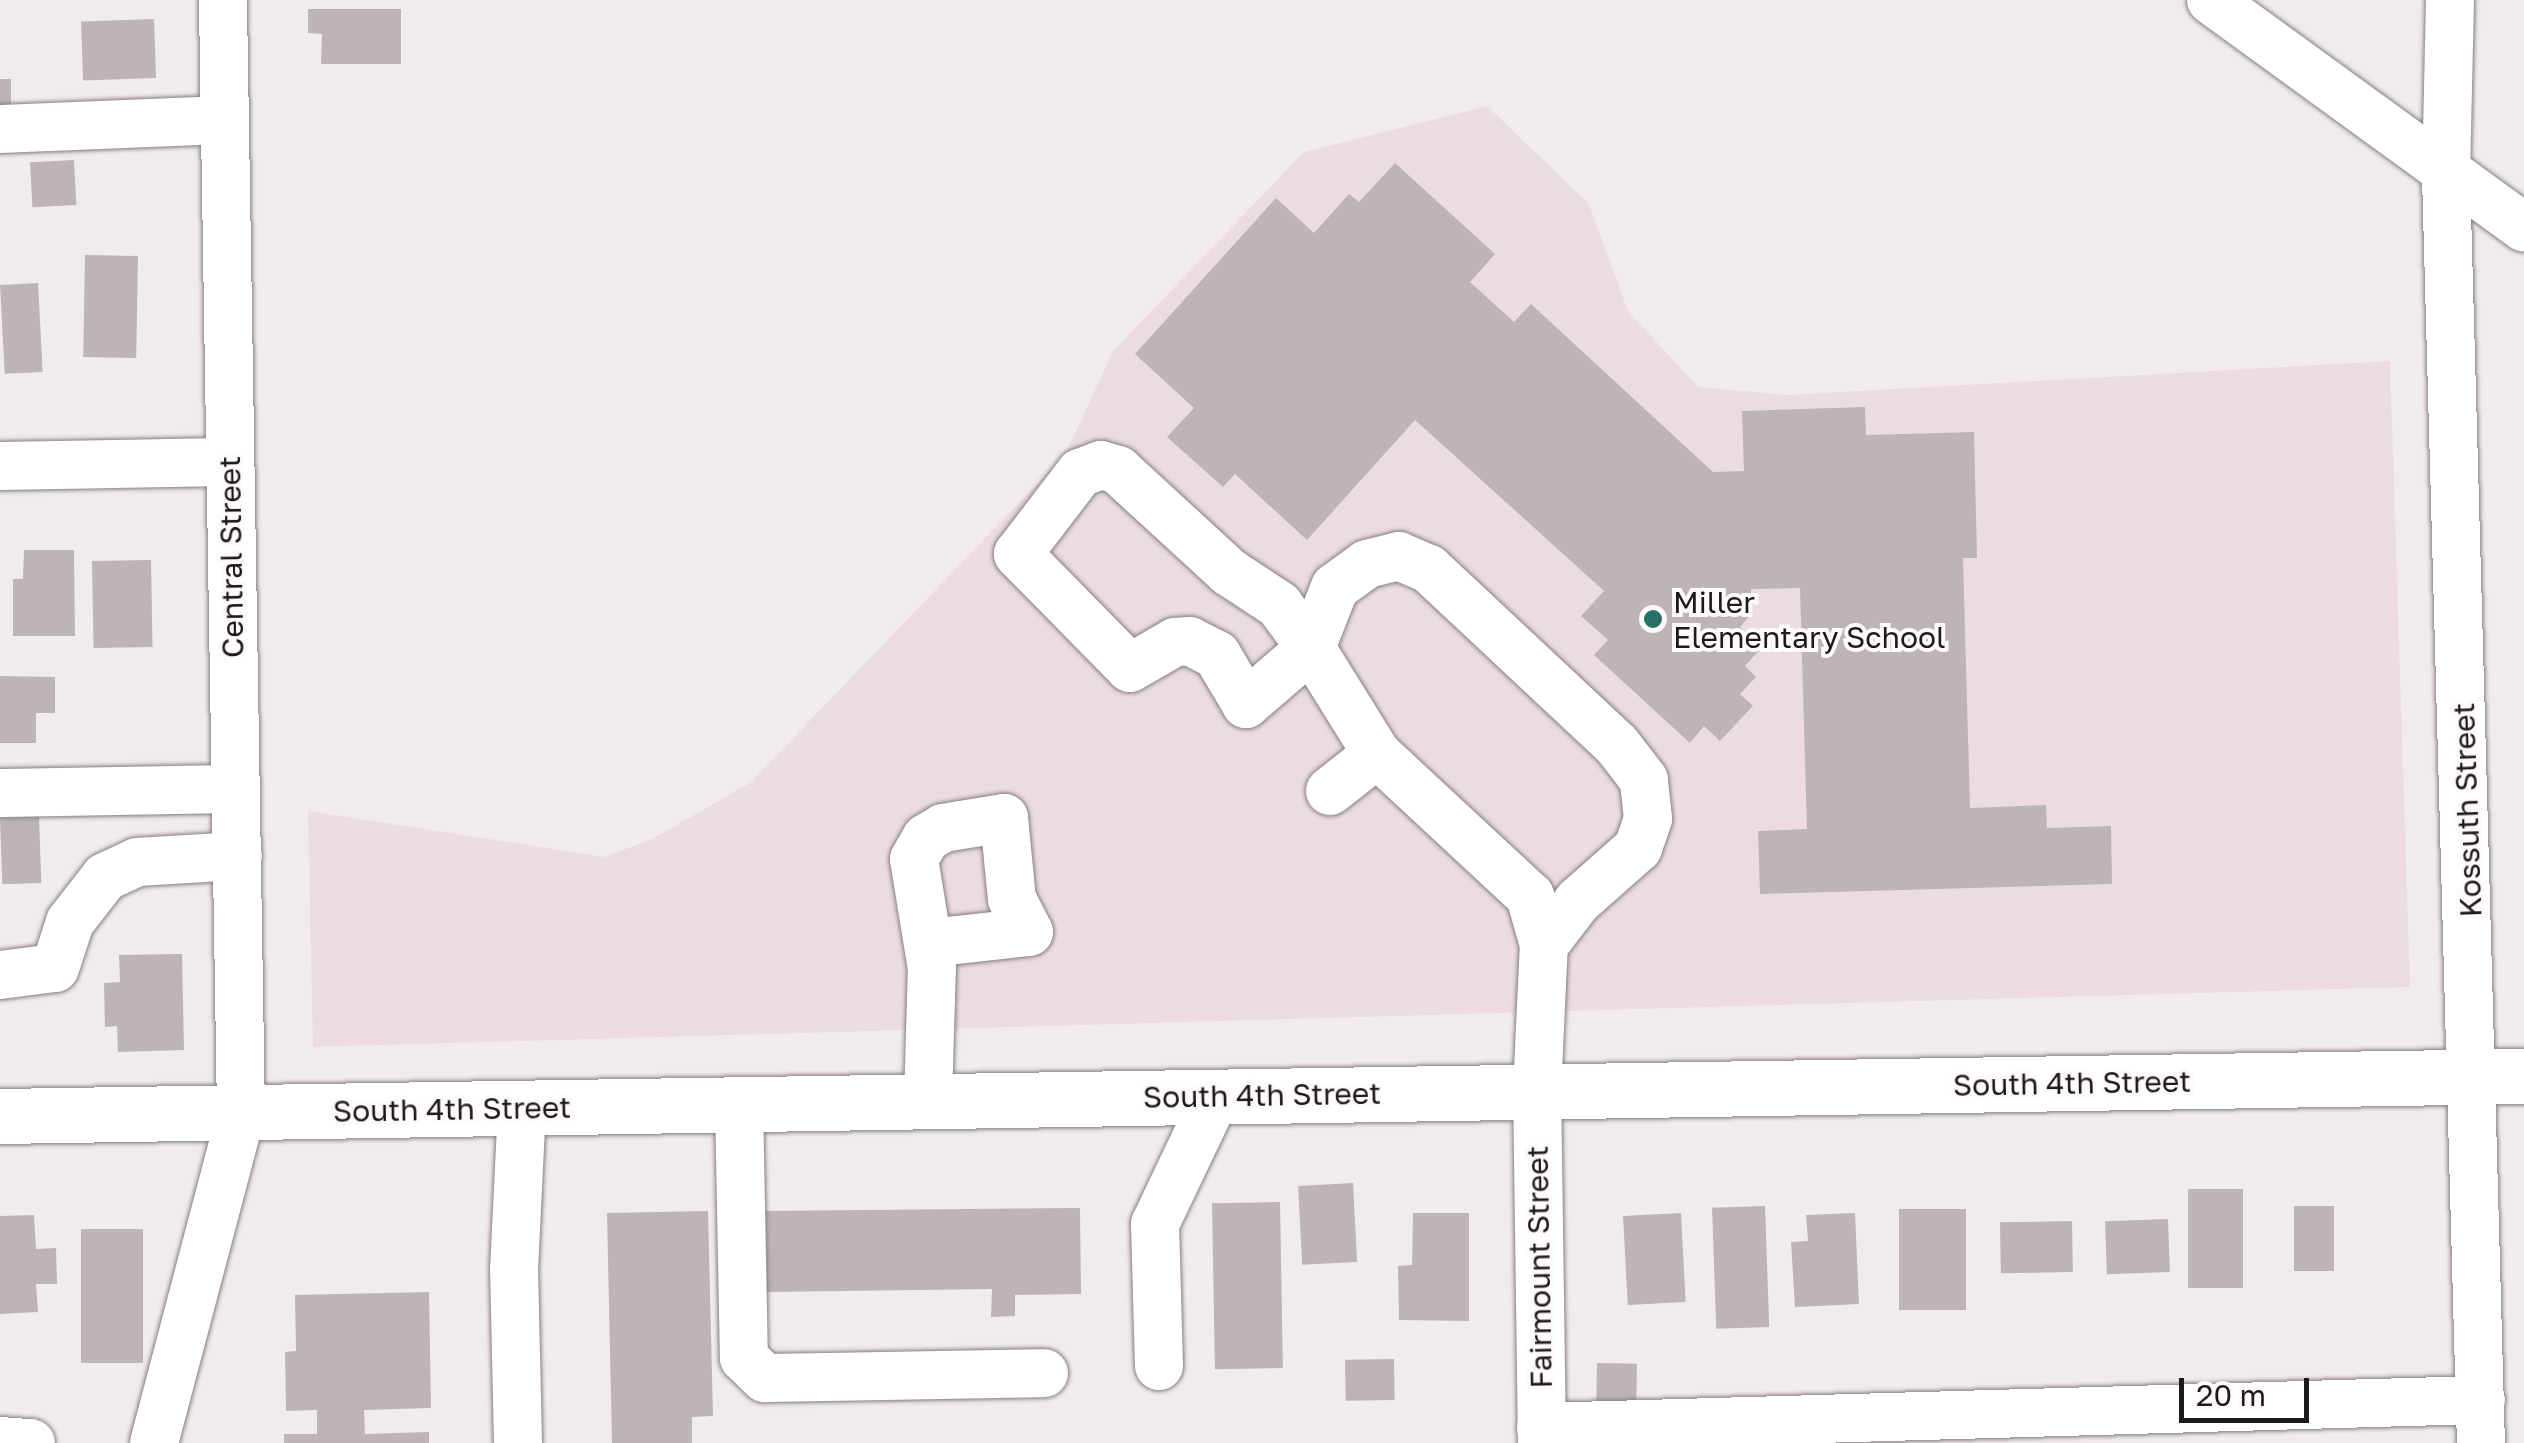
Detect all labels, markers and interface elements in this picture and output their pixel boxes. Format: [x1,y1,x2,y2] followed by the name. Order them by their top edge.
[211,456,251,658] street label: Central Street
[1673,584,1946,654] place label: Miller Elementary School
[1642,608,1664,630] marker: Miller Elementary School
[2445,702,2489,918] street label: Kossuth Street
[1953,1063,2191,1103] street label: South 4th Street
[1143,1075,1381,1115] street label: South 4th Street
[333,1089,571,1129] street label: South 4th Street
[1519,1145,1559,1389] street label: Fairmount Street
[2184,1358,2314,1420] scale bar
[2196,1377,2266,1413] text: 20 m

